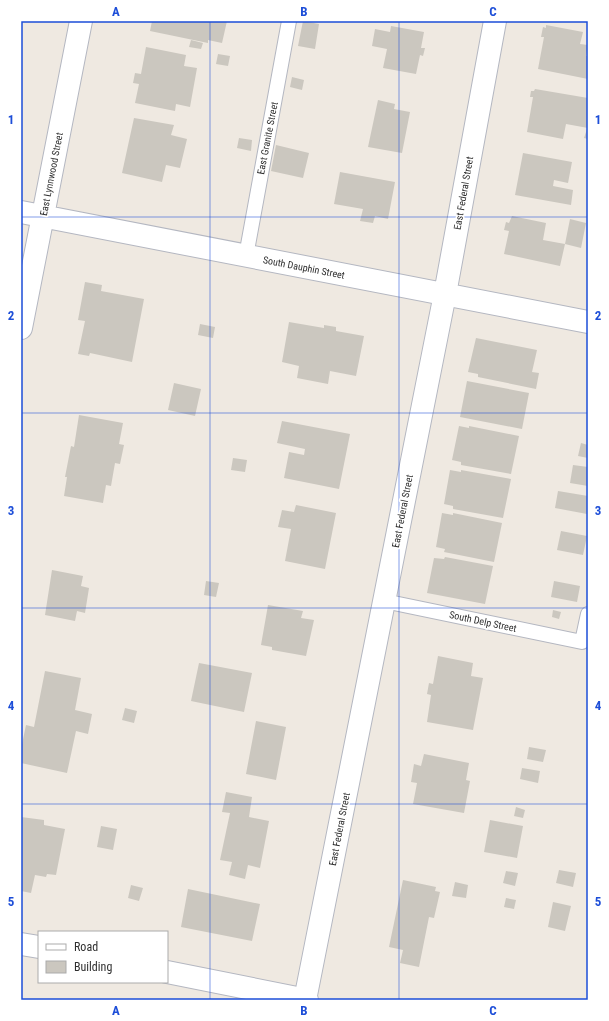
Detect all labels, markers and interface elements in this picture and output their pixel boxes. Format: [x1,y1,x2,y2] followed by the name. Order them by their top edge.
[112,4,120,19] text: A
[300,4,308,19] text: B
[489,4,497,19] text: C
[255,101,280,175] street label: East Granite Street
[8,112,14,127] text: 1
[595,112,601,127] text: 1
[38,131,65,217] street label: East Lynnwood Street
[452,156,475,231] street label: East Federal Street
[262,254,346,281] street label: South Dauphin Street
[8,308,15,323] text: 2
[595,308,602,323] text: 2
[390,474,415,549] street label: East Federal Street
[8,503,14,518] text: 3
[595,503,601,518] text: 3
[448,609,518,634] street label: South Delp Street
[8,698,15,713] text: 4
[595,698,602,713] text: 4
[327,792,352,867] street label: East Federal Street
[8,894,15,909] text: 5
[595,894,602,909] text: 5
[38,931,168,983] legend
[74,940,98,954] text: Road
[74,960,112,974] text: Building
[112,1003,120,1018] text: A
[300,1003,308,1018] text: B
[489,1003,497,1018] text: C

